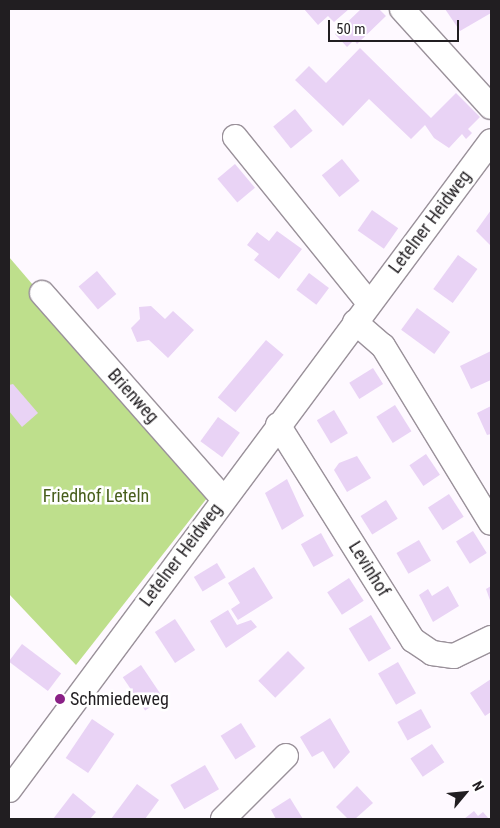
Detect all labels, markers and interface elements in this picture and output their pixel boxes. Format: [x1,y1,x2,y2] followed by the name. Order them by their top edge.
[330,10,461,42] scale bar
[336,20,366,38] text: 50 m
[384,166,476,278] street label: Letelner Heidweg
[103,364,163,428] street label: Brienweg
[43,485,149,507] park label: Friedhof Leteln
[135,499,227,611] street label: Letelner Heidweg
[344,537,394,601] street label: Levinhof
[70,688,169,710] place label: Schmiedeweg
[54,693,66,705] marker: Schmiedeweg
[440,768,490,818] north arrow
[469,778,487,793] text: N

